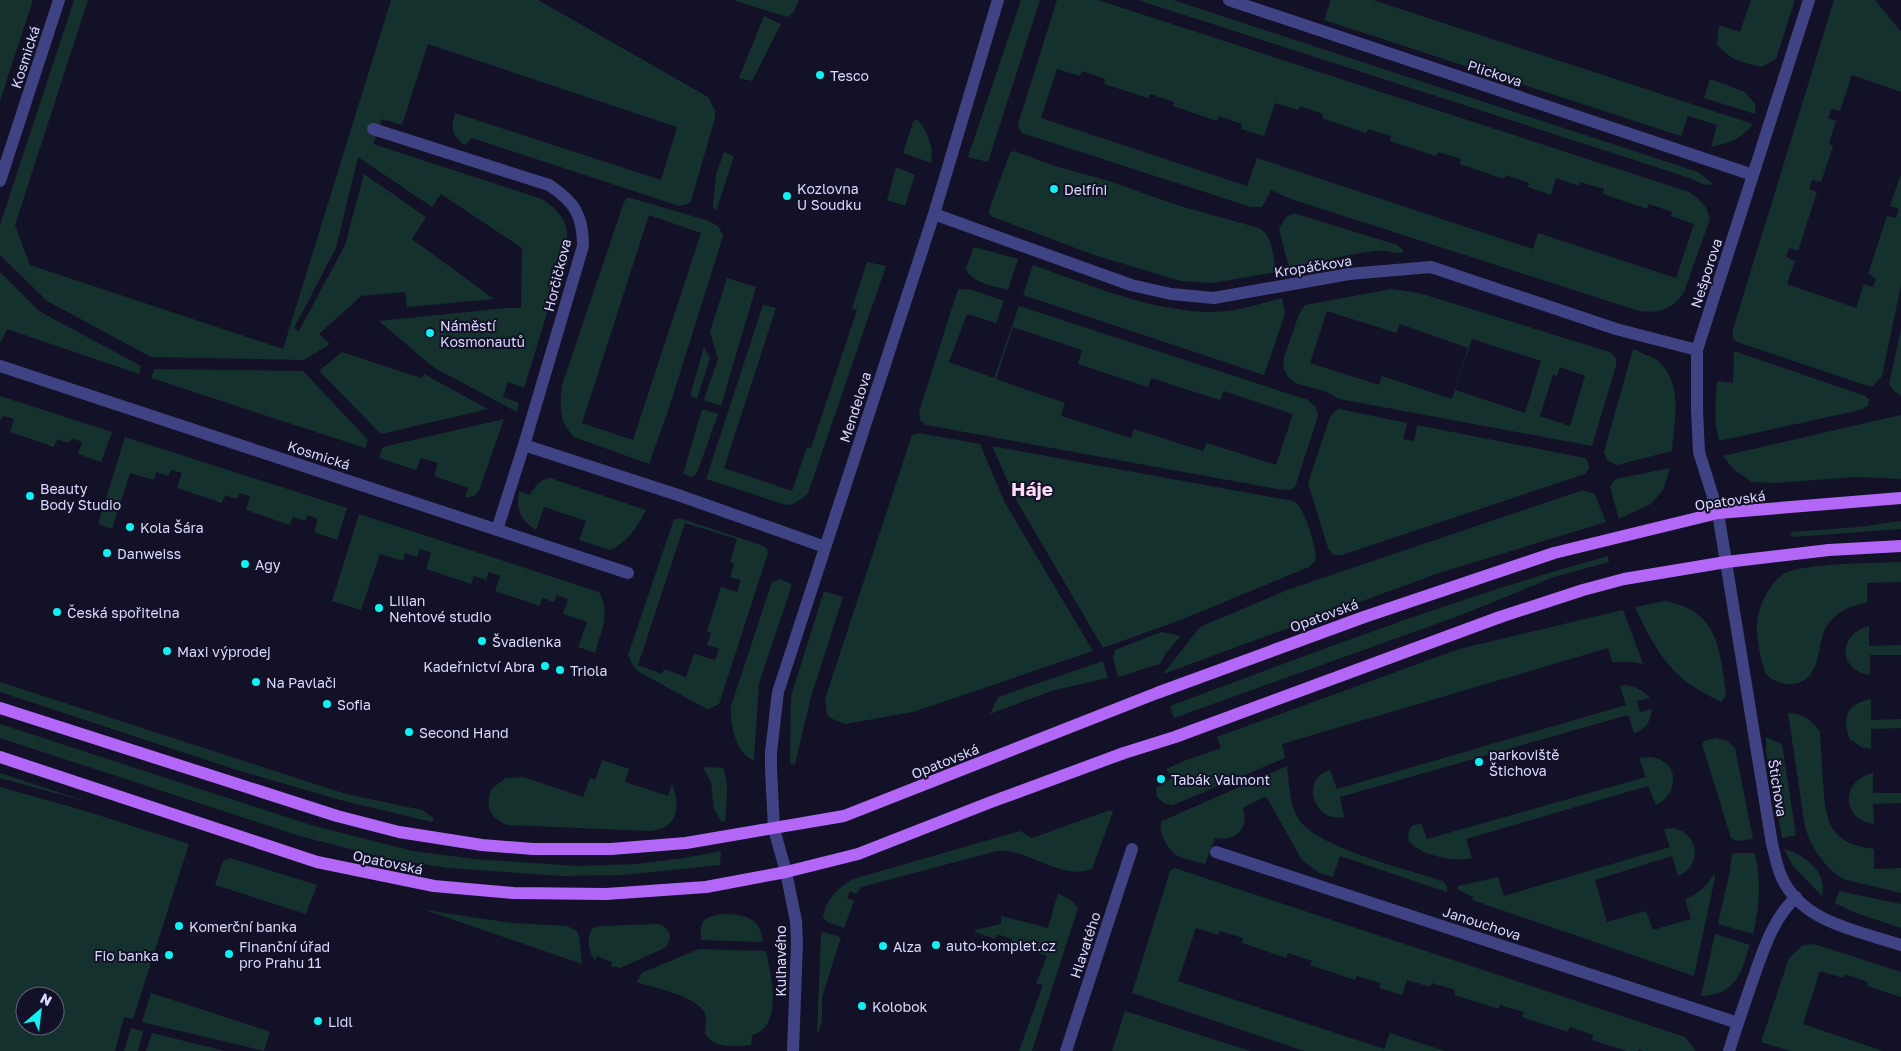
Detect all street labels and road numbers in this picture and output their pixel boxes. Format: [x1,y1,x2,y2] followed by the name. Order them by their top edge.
[7,24,43,90] street label: Kosmická
[1466,56,1524,90] street label: Plickova
[1687,236,1725,310] street label: Nešporova
[540,237,574,313] street label: Horčičkova
[1273,251,1353,281] street label: Kropáčkova
[836,370,874,444] street label: Mendelova
[286,437,352,473] street label: Kosmická
[1693,487,1767,513] street label: Opatovská
[1288,595,1360,635] street label: Opatovská
[909,740,981,782] street label: Opatovská
[1765,758,1791,818] street label: Štichova
[351,846,425,878] street label: Opatovská
[1441,902,1523,944] street label: Janouchova
[1066,910,1104,980] street label: Hlavatého
[772,925,789,997] street label: Kulhavého

